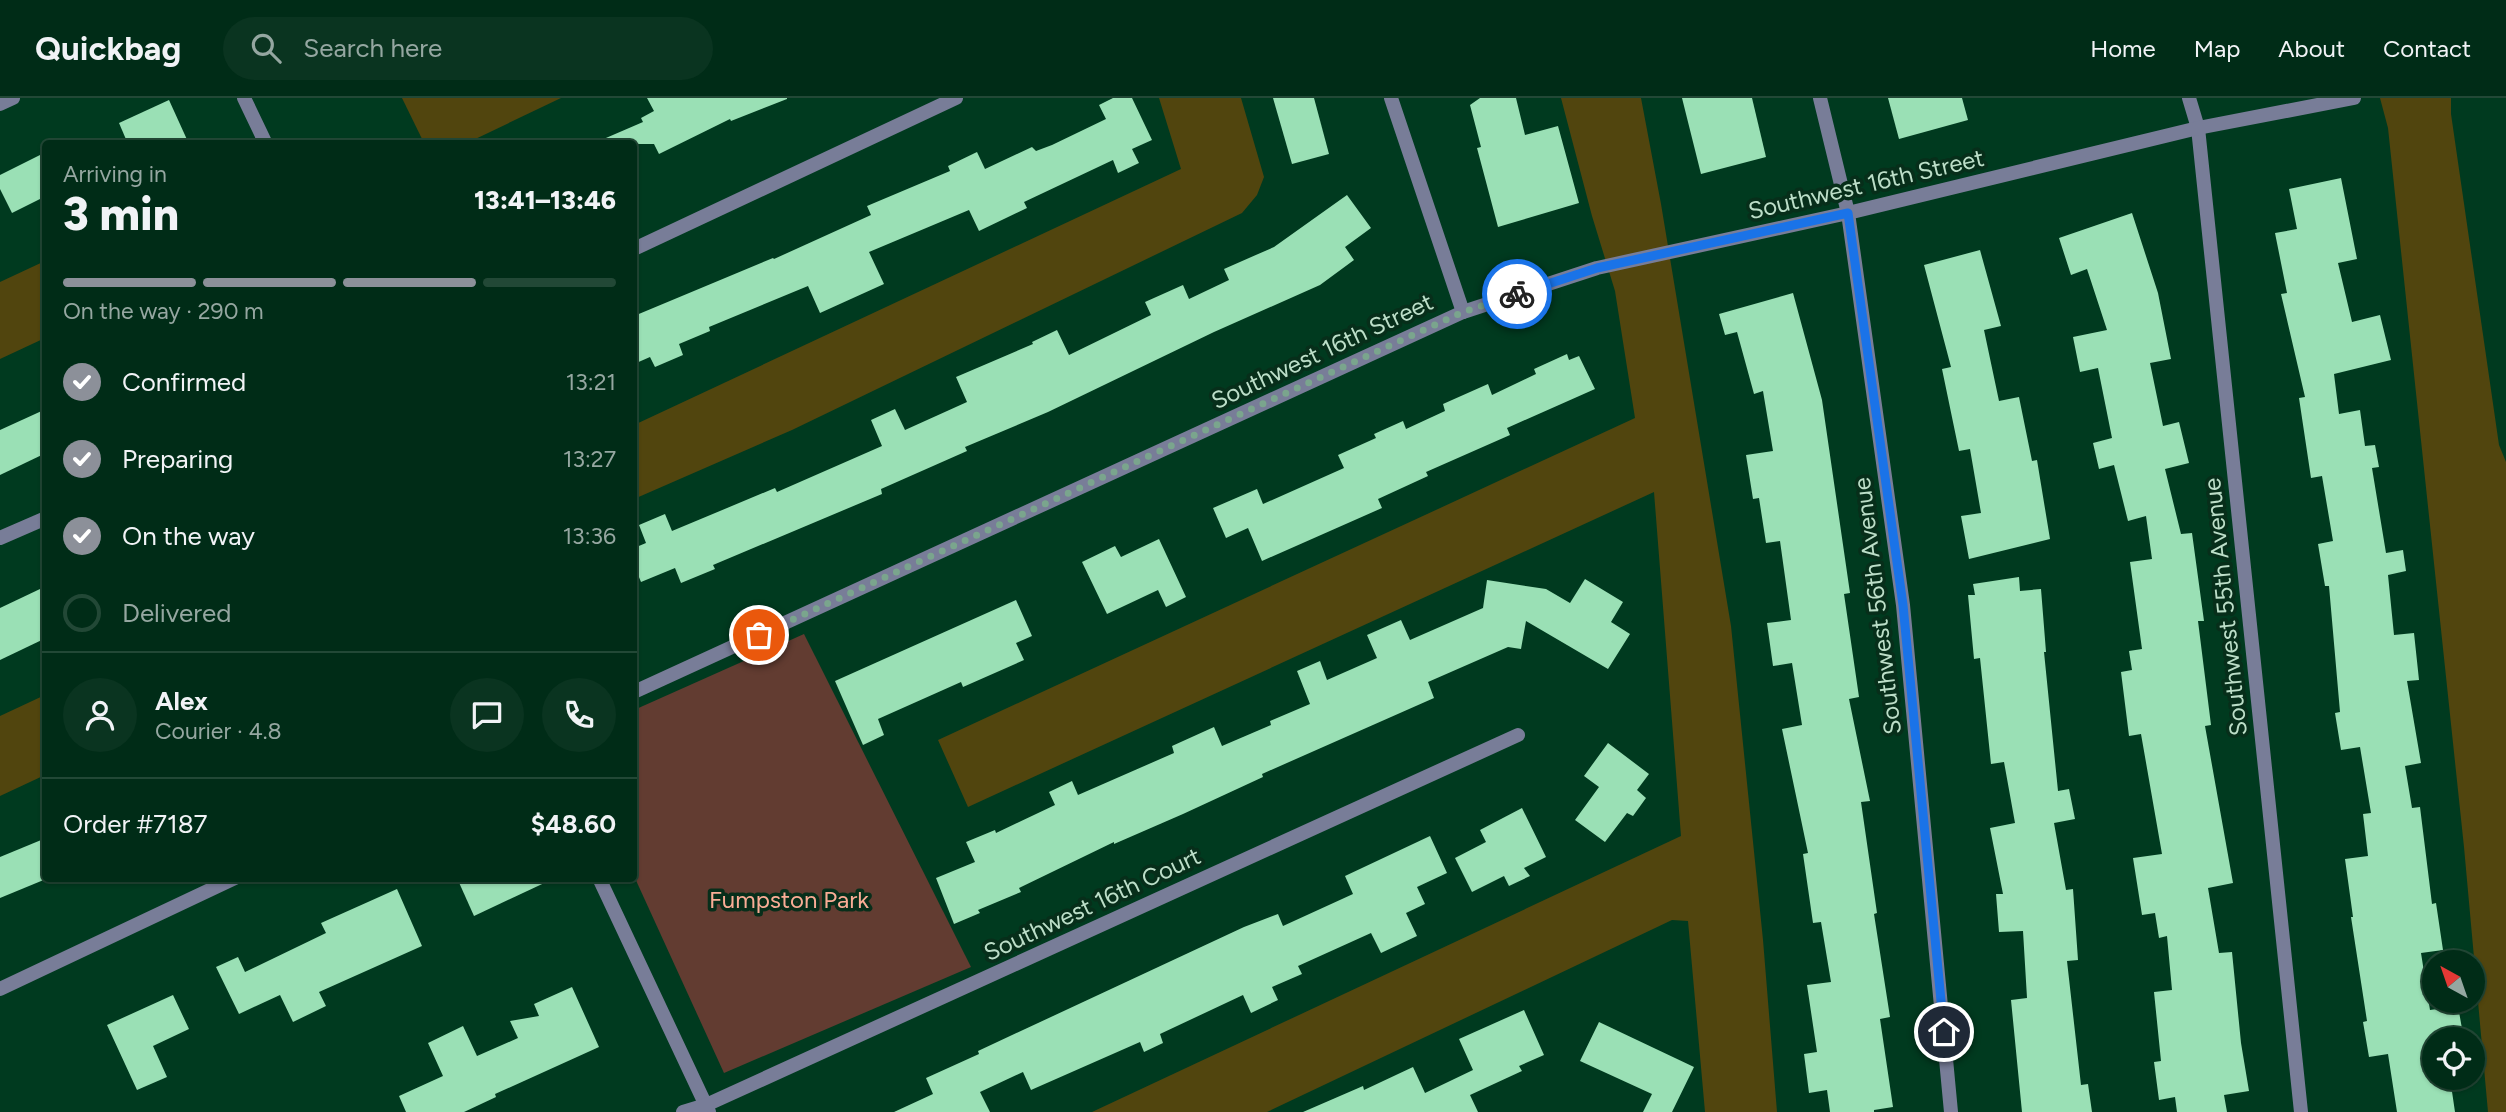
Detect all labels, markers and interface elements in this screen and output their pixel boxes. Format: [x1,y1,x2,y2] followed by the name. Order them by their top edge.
[223,17,713,80] search box
[35,29,181,68] text: Quickbag
[247,29,285,67] icon: search
[303,32,442,64] text: Search here
[2090,34,2156,63] text: Home
[2194,34,2240,63] text: Map
[2278,34,2345,63] text: About
[2383,34,2471,63] text: Contact
[1745,143,1987,225] street label: Southwest 16th Street
[63,160,167,188] text: Arriving in
[474,184,616,216] text: 13:41–13:46
[63,186,179,242] text: 3 min
[1482,259,1552,329] courier
[1498,275,1536,313] icon: bike
[1207,287,1437,415] street label: Southwest 16th Street
[63,297,264,325] text: On the way · 290 m
[63,363,101,401] icon: check
[122,366,246,398] text: Confirmed
[566,368,616,396] text: 13:21
[63,440,101,478] icon: check
[122,443,233,475] text: Preparing
[563,445,616,473] text: 13:27
[1847,476,1907,736] street label: Southwest 56th Avenue
[2197,477,2253,737] street label: Southwest 55th Avenue
[63,517,101,555] icon: check
[122,520,255,552] text: On the way
[563,522,616,550] text: 13:36
[122,597,231,629] text: Delivered
[729,605,789,665] pin
[740,616,778,654] icon: bag
[63,678,137,752] button: person
[450,678,524,752] button: chat
[542,678,616,752] button: phone
[155,685,208,717] text: Alex
[155,717,282,745] text: Courier · 4.8
[63,808,208,840] text: Order #7187
[531,808,616,840] text: $48.60
[979,841,1205,967] street label: Southwest 16th Court
[709,885,869,914] park label: Fumpston Park
[2422,950,2485,1013] north arrow
[2422,950,2485,1090] map controls
[1914,1002,1974,1062] pin
[1925,1013,1963,1051] icon: home
[2422,1027,2485,1090] button: locate

